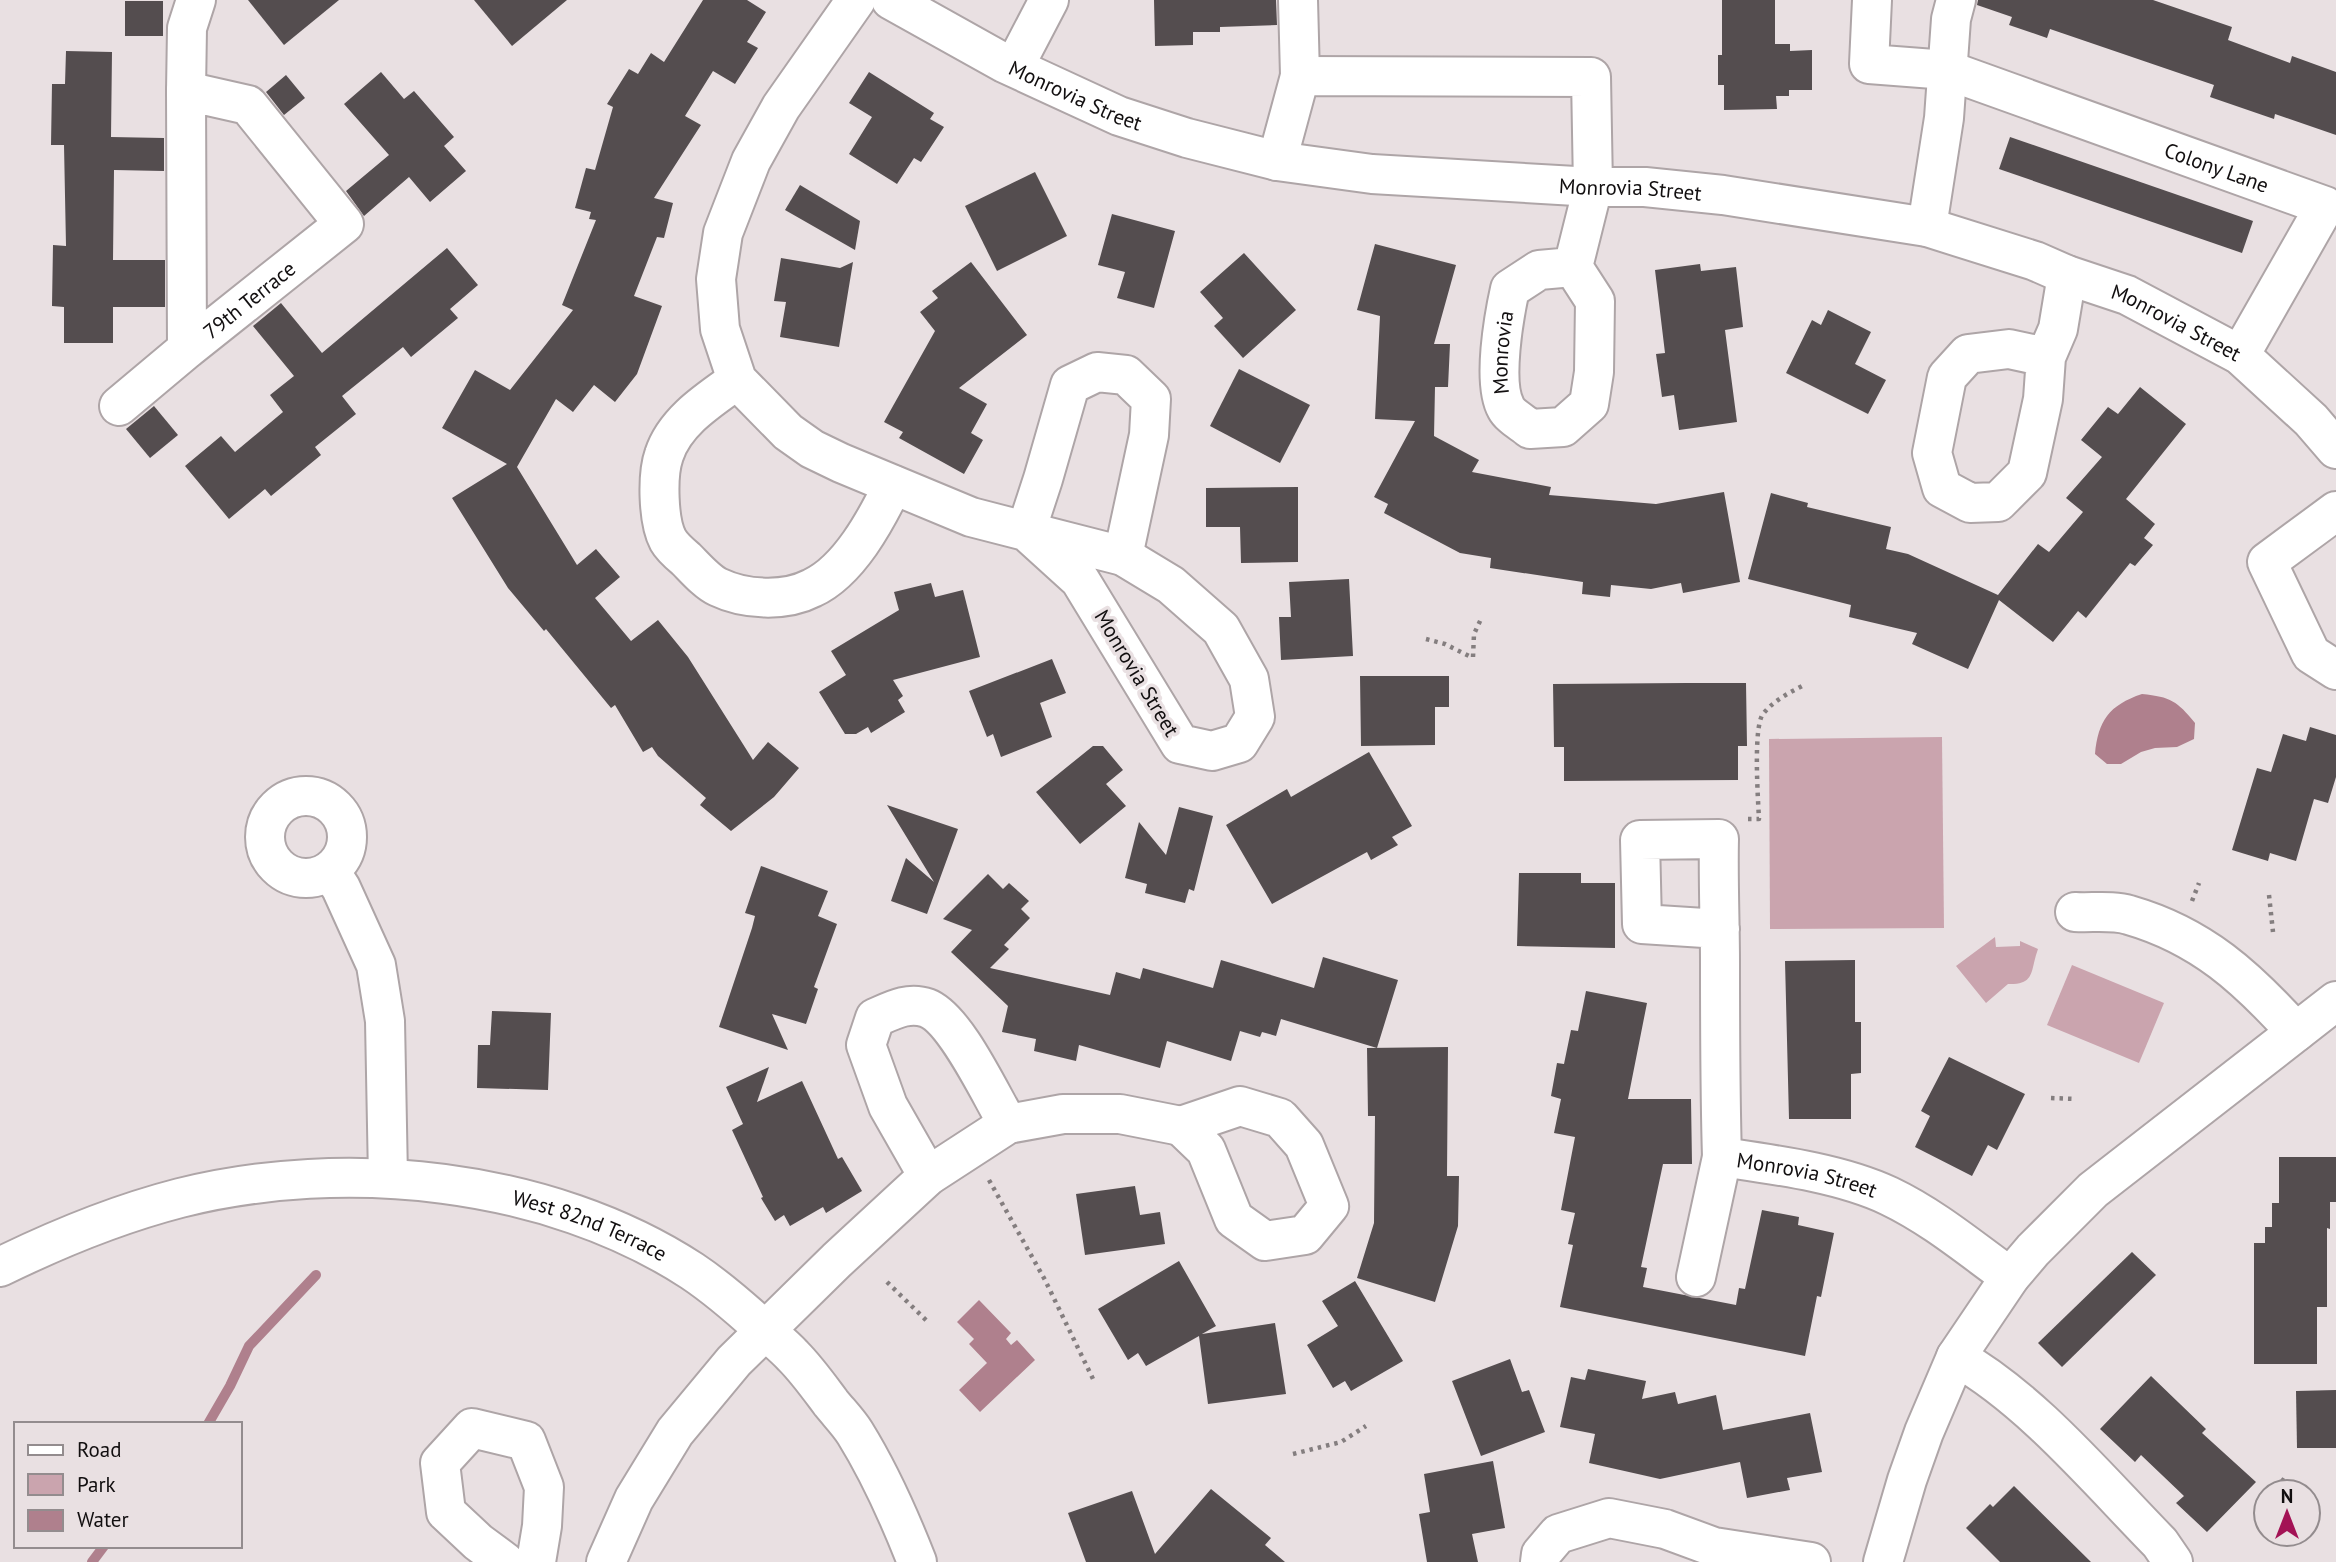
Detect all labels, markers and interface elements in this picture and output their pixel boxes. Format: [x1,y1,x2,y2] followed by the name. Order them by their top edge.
[1005,54,1146,136] street label: Monrovia Street
[2161,136,2273,198] street label: Colony Lane
[1558,172,1703,206] street label: Monrovia Street
[197,255,301,345] street label: 79th Terrace
[2108,277,2246,367] street label: Monrovia Street
[1486,308,1519,396] street label: Monrovia
[1089,605,1185,741] street label: Monrovia Street
[1735,1146,1881,1203] street label: Monrovia Street
[510,1183,672,1267] street label: West 82nd Terrace
[14,1422,242,1548] legend
[77,1436,121,1463] text: Road
[77,1471,116,1498] text: Park
[2252,1478,2322,1548] north arrow
[2281,1484,2293,1508] text: N
[77,1506,129,1533] text: Water

